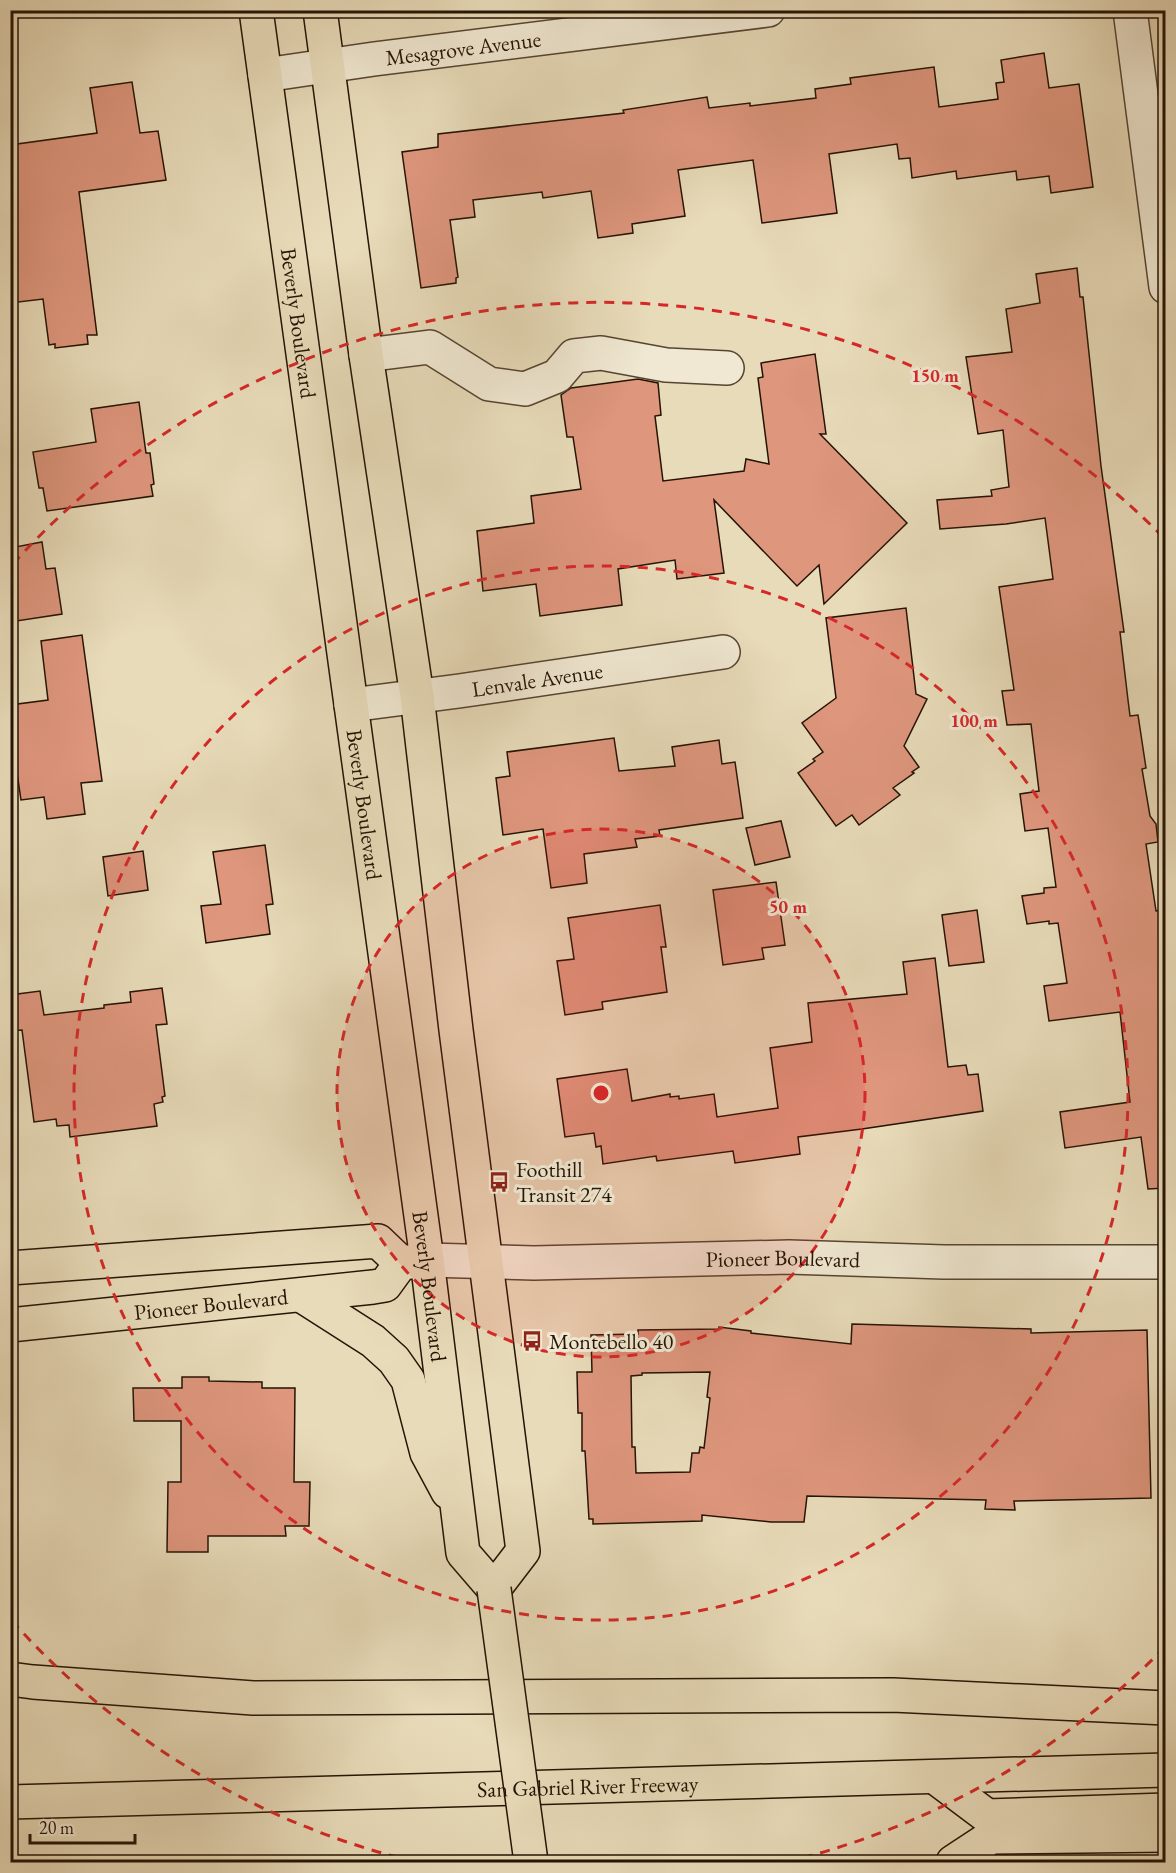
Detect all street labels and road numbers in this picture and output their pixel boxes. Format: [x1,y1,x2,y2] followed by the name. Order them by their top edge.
[384,24,543,72] street label: Mesagrove Avenue
[274,246,324,401] street label: Beverly Boulevard
[470,655,605,703] street label: Lenvale Avenue
[340,727,389,883] street label: Beverly Boulevard
[406,1209,454,1364] street label: Beverly Boulevard
[705,1242,862,1274] street label: Pioneer Boulevard
[132,1281,290,1326] street label: Pioneer Boulevard
[477,1768,699,1804] street label: San Gabriel River Freeway

